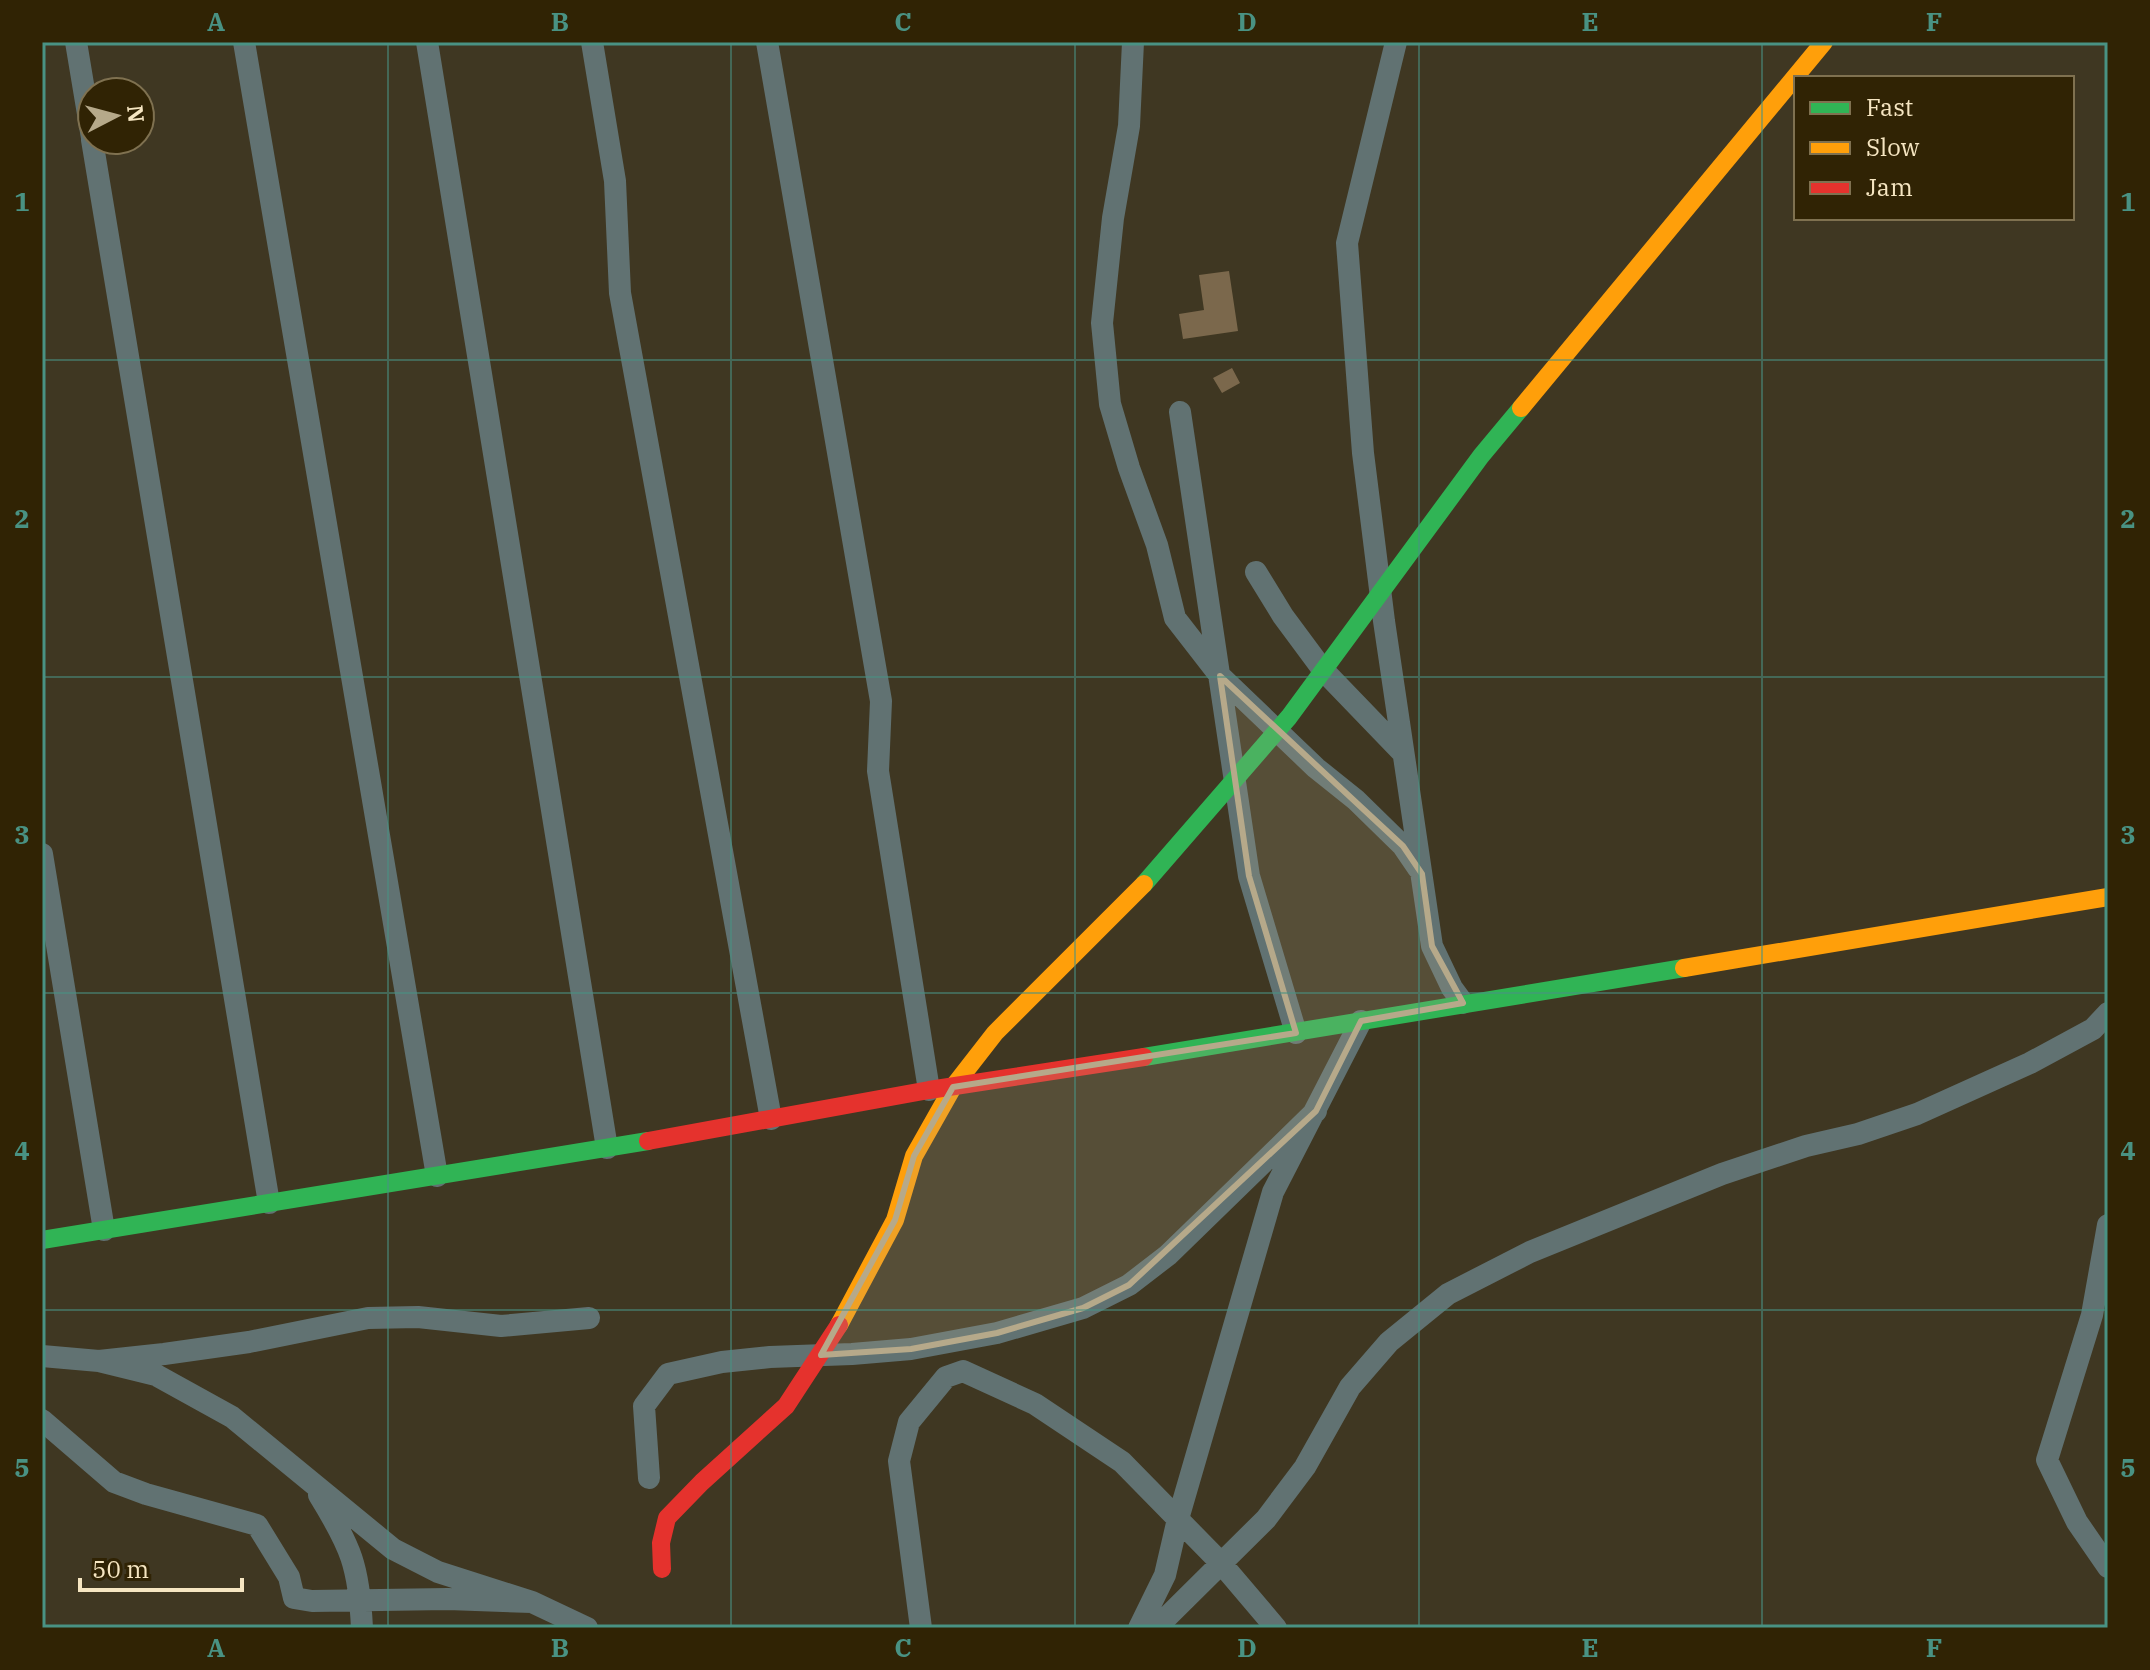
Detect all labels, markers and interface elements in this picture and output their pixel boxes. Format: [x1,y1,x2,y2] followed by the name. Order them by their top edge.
[207,4,225,38] text: A
[551,4,569,38] text: B
[894,4,912,38] text: C
[1237,4,1257,38] text: D
[1581,4,1599,38] text: E
[1926,4,1942,38] text: F
[76,76,156,156] north arrow
[1794,76,2074,220] legend
[1866,91,1913,123] text: Fast
[121,104,152,124] text: N
[1866,131,1920,163] text: Slow
[1866,171,1913,203] text: Jam
[14,184,30,218] text: 1
[2120,184,2136,218] text: 1
[14,501,30,535] text: 2
[2120,501,2136,535] text: 2
[14,817,30,851] text: 3
[2120,817,2136,851] text: 3
[14,1133,30,1167] text: 4
[2120,1133,2136,1167] text: 4
[14,1450,30,1484] text: 5
[2120,1450,2136,1484] text: 5
[80,1542,242,1592] scale bar
[92,1553,149,1585] text: 50 m
[207,1630,225,1664] text: A
[551,1630,569,1664] text: B
[894,1630,912,1664] text: C
[1237,1630,1257,1664] text: D
[1581,1630,1599,1664] text: E
[1926,1630,1942,1664] text: F

